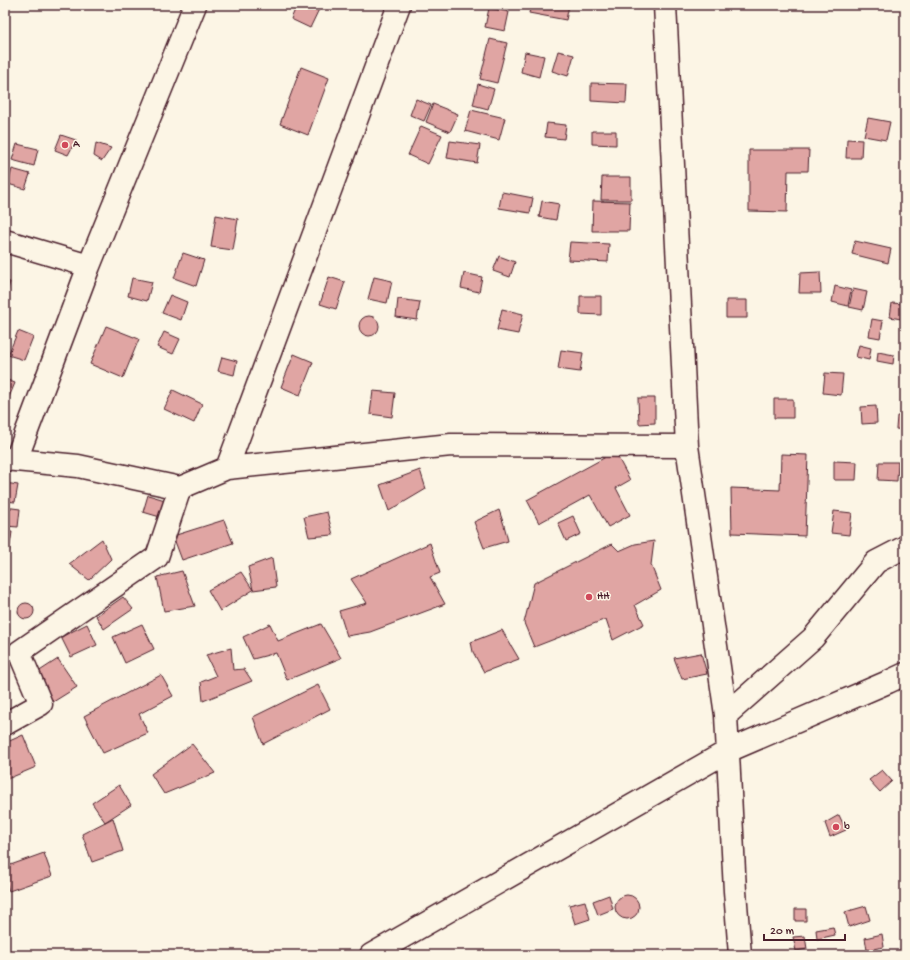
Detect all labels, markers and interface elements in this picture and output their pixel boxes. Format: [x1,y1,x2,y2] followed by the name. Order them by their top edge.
[73,139,80,151] place label: A
[60,140,70,150] marker: A
[597,591,610,603] place label: HH
[584,592,594,602] marker: HH
[844,821,850,833] place label: b
[831,822,841,832] marker: b
[764,916,845,942] scale bar
[770,925,795,939] text: 20 m

